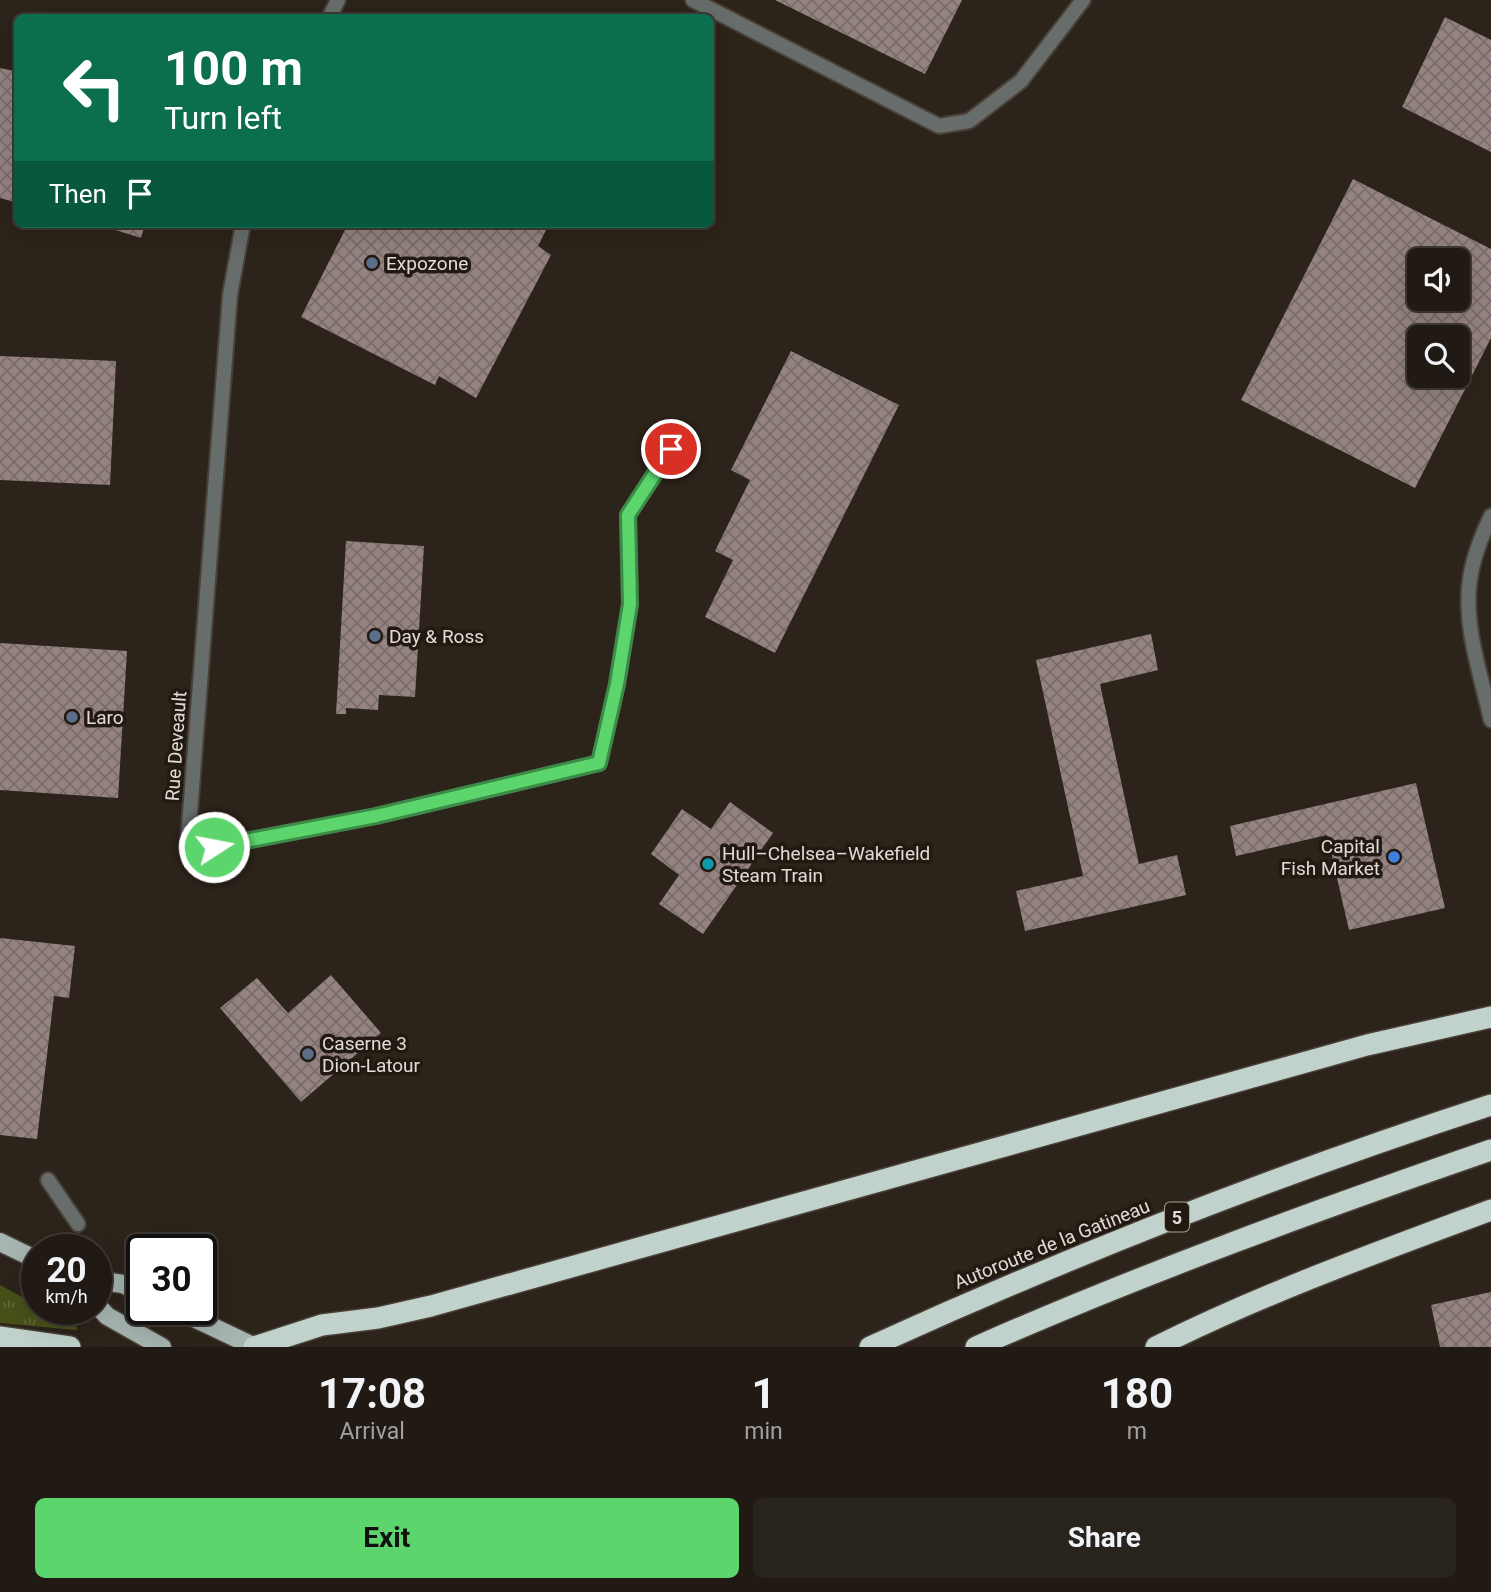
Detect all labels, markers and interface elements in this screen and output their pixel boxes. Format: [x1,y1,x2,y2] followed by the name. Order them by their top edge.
[164,40,303,97] text: 100 m
[49,42,140,133] icon: left
[164,99,282,137] text: Turn left
[121,175,159,213] icon: arrive
[49,179,107,209] text: Then
[1407,248,1470,388] map controls
[1407,248,1470,311] button: sound
[386,252,468,275] place label: Expozone
[364,255,380,271] marker: Expozone
[1407,325,1470,388] button: search
[641,419,701,479] pin
[652,430,690,468] icon: arrive
[389,625,484,648] place label: Day & Ross
[367,628,383,644] marker: Day & Ross
[161,690,191,802] street label: Rue Deveault
[86,706,124,729] place label: Laro
[64,709,80,725] marker: Laro
[177,810,251,884] position arrow
[1281,835,1380,880] place label: Capital Fish Market
[722,842,930,887] place label: Hull–Chelsea–Wakefield Steam Train
[1386,849,1402,865] marker: Capital Fish Market
[700,856,716,872] marker: Hull–Chelsea–Wakefield Steam Train
[322,1032,421,1077] place label: Caserne 3 Dion-Latour
[300,1046,316,1062] marker: Caserne 3 Dion-Latour
[951,1194,1153,1294] street label: Autoroute de la Gatineau
[1165,1202,1189,1232] road number: 5
[126,1234,217,1325] speed limit sign: 30
[46,1250,87,1291] text: 20
[45,1286,88,1307] text: km/h
[318,1369,426,1418] text: 17:08
[751,1369,776,1418] text: 1
[1101,1369,1173,1418] text: 180
[339,1418,405,1445] text: Arrival
[744,1418,783,1445] text: min
[1127,1418,1147,1445] text: m
[35,1498,739,1578] button: Exit
[753,1498,1456,1578] button: Share

